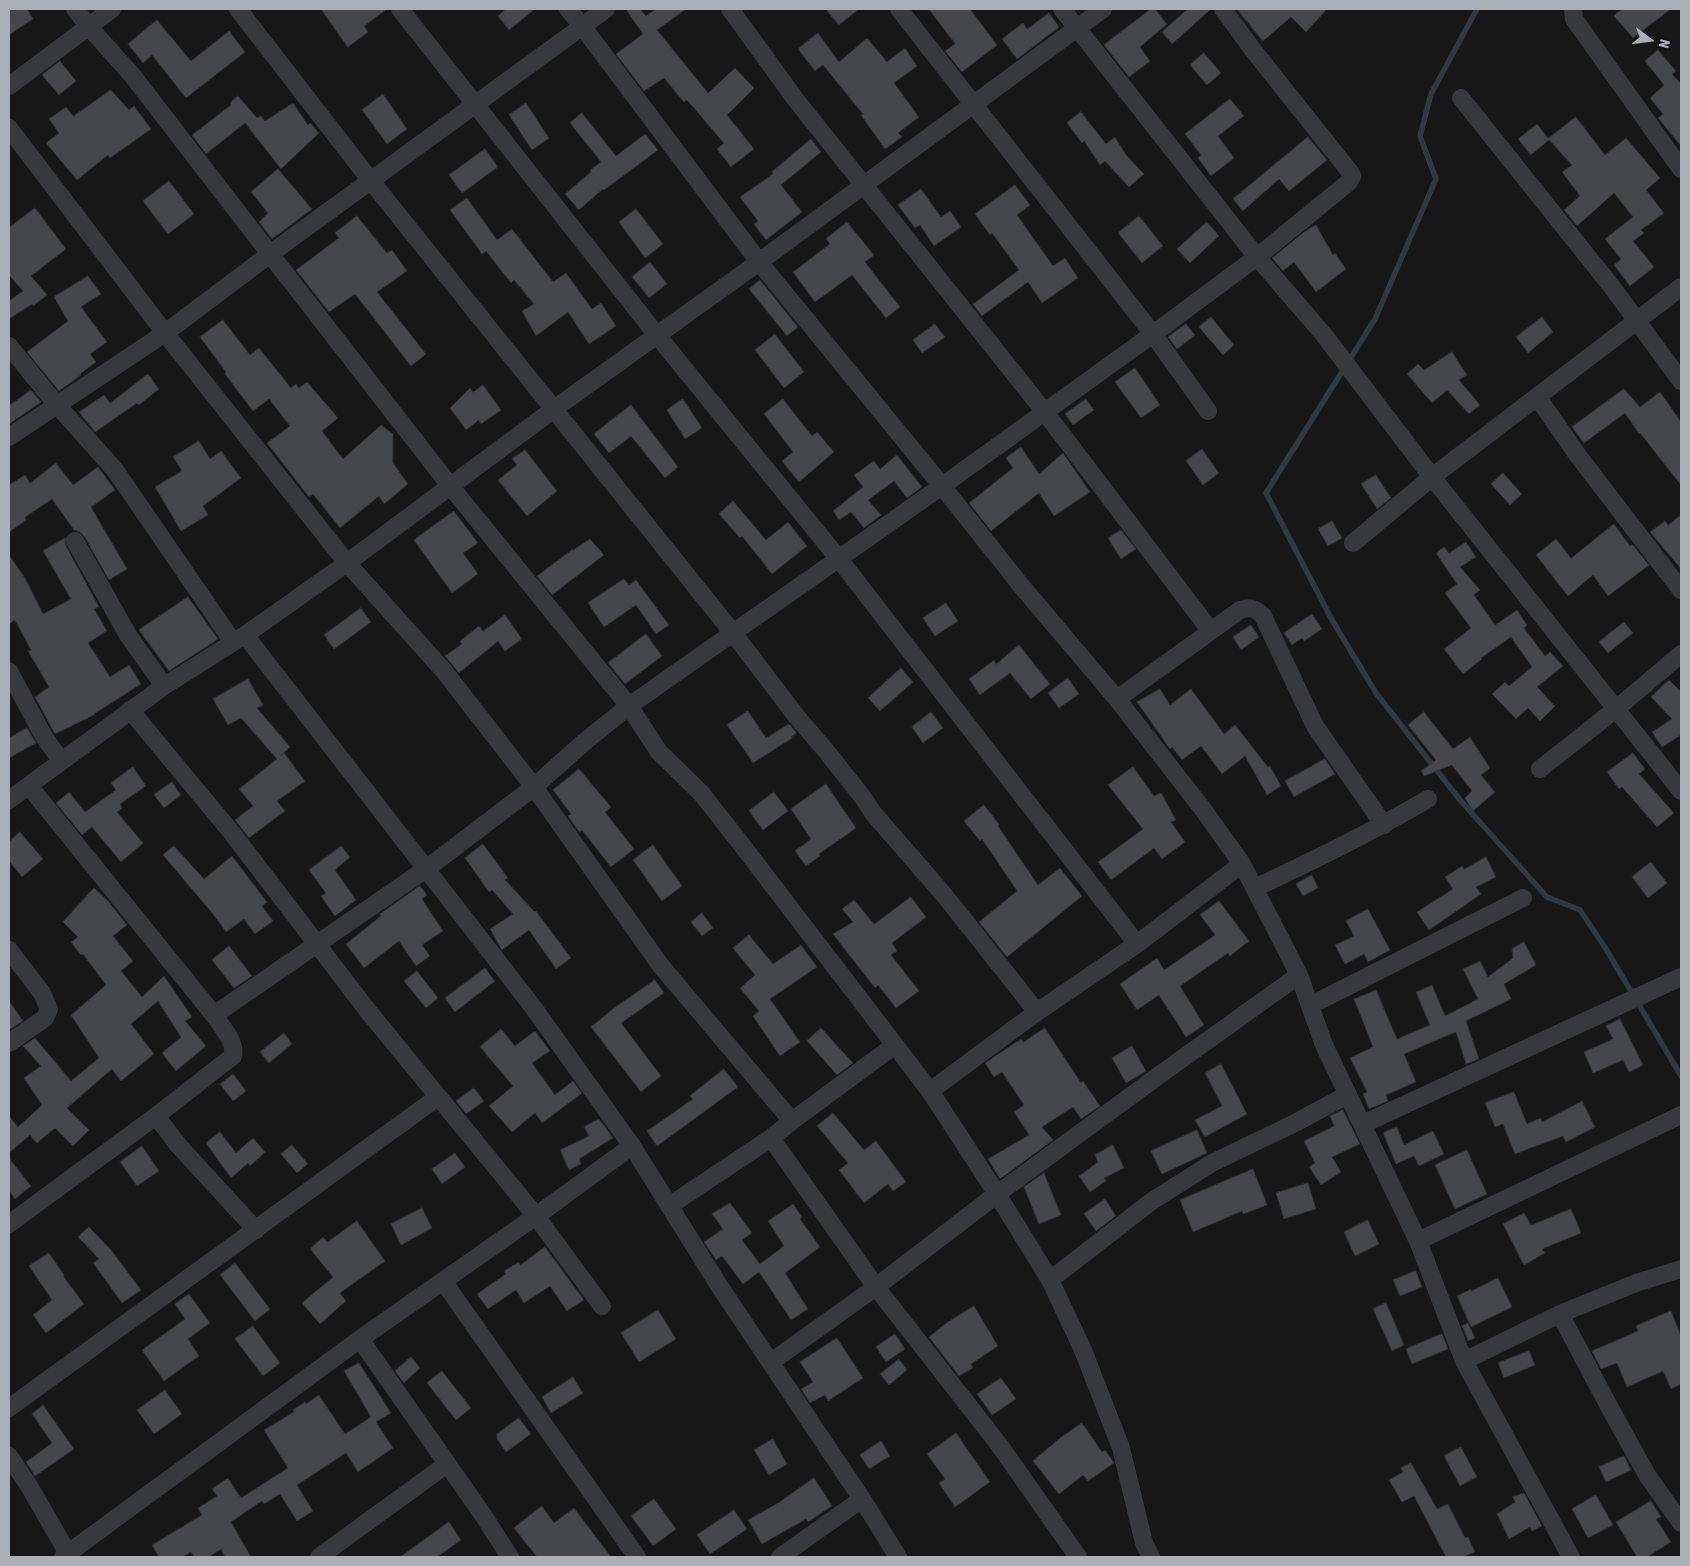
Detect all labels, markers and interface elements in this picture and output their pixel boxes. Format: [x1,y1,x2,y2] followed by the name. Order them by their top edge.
[1625,15,1675,65] north arrow
[1656,38,1673,50] text: N

